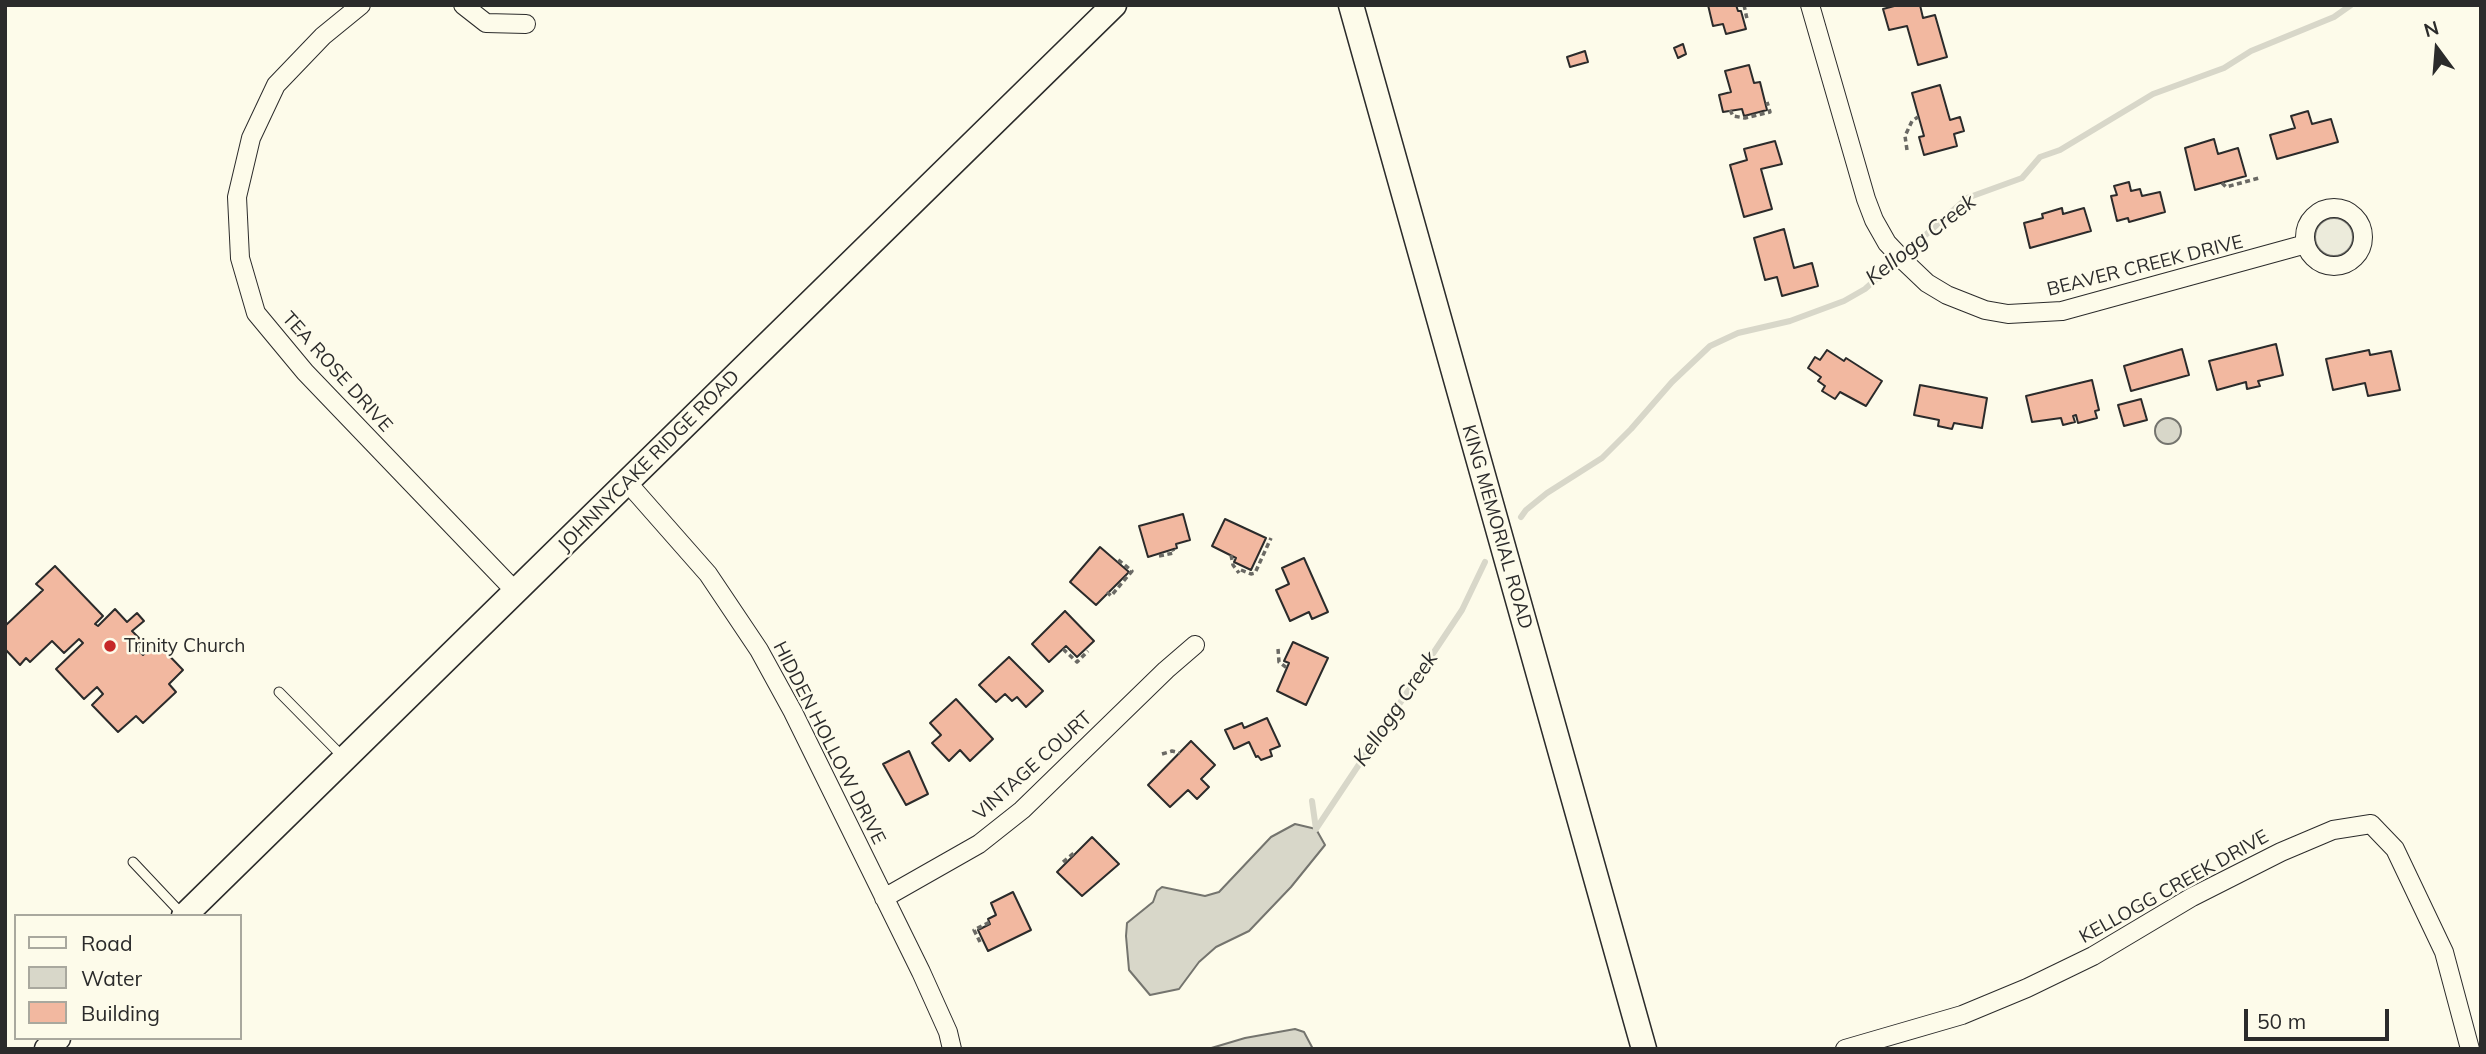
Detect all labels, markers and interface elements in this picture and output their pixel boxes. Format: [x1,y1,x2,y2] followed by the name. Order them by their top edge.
[2402,14,2472,84] north arrow
[2421,15,2441,42] text: N
[1861,189,1981,291] water label: Kellogg Creek
[2044,231,2246,301] street label: BEAVER CREEK DRIVE
[277,307,397,437] street label: TEA ROSE DRIVE
[554,366,744,556] street label: JOHNNYCAKE RIDGE ROAD
[1457,422,1537,632] street label: KING MEMORIAL ROAD
[124,635,245,657] place label: Trinity Church
[102,638,118,654] marker: Trinity Church
[768,638,890,848] street label: HIDDEN HOLLOW DRIVE
[1348,647,1444,771] water label: Kellogg Creek
[969,707,1097,825] street label: VINTAGE COURT
[2075,825,2273,949] street label: KELLOGG CREEK DRIVE
[14,914,242,1040] legend
[81,930,132,956] text: Road
[81,965,142,991] text: Water
[2248,995,2393,1038] scale bar
[81,1000,160,1026] text: Building
[2257,1008,2306,1034] text: 50 m

